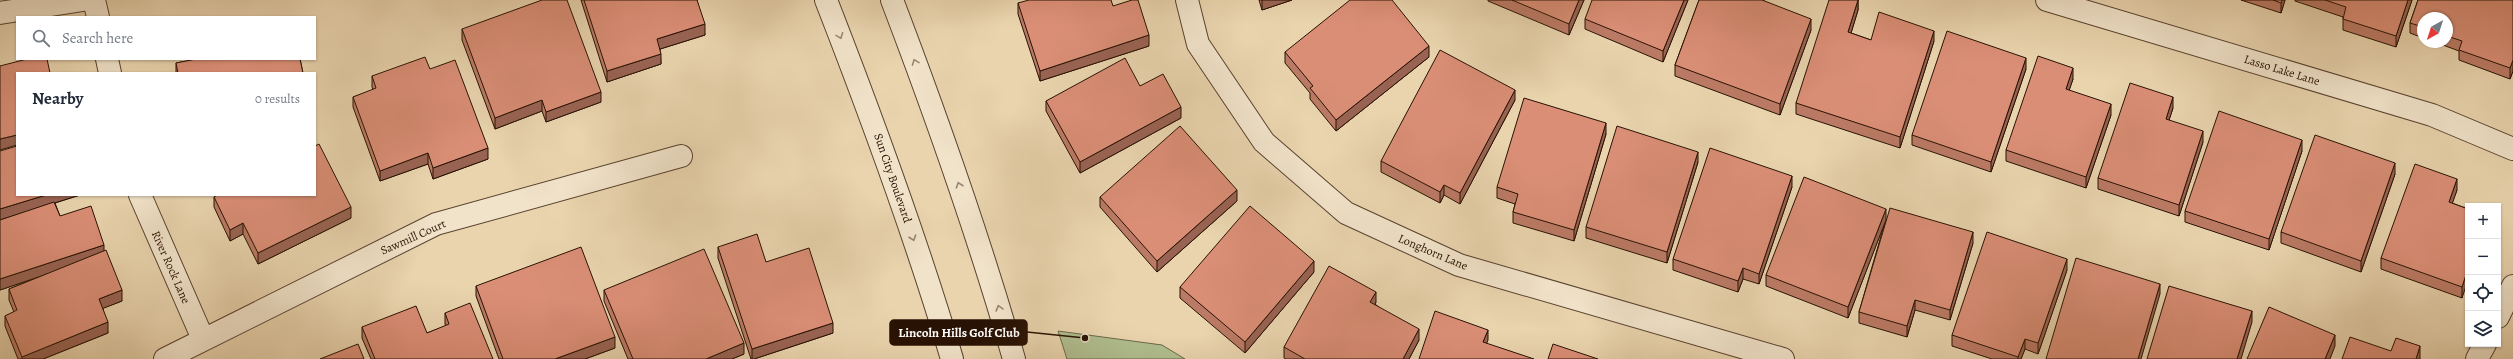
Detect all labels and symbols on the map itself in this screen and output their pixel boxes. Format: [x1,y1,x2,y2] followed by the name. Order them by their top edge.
[2417,12,2453,48] north arrow
[836,33,844,40] one-way arrow
[2242,51,2322,89] street label: Lasso Lake Lane
[912,58,920,65] one-way arrow
[870,131,916,225] street label: Sun City Boulevard
[955,181,963,188] one-way arrow
[378,215,448,259] street label: Sawmill Court
[148,228,194,306] street label: River Rock Lane
[1396,230,1470,274] street label: Longhorn Lane
[909,234,917,241] one-way arrow
[995,305,1004,312] one-way arrow
[890,320,1027,345] callout: Lincoln Hills Golf Club
[898,324,1020,341] text: Lincoln Hills Golf Club

